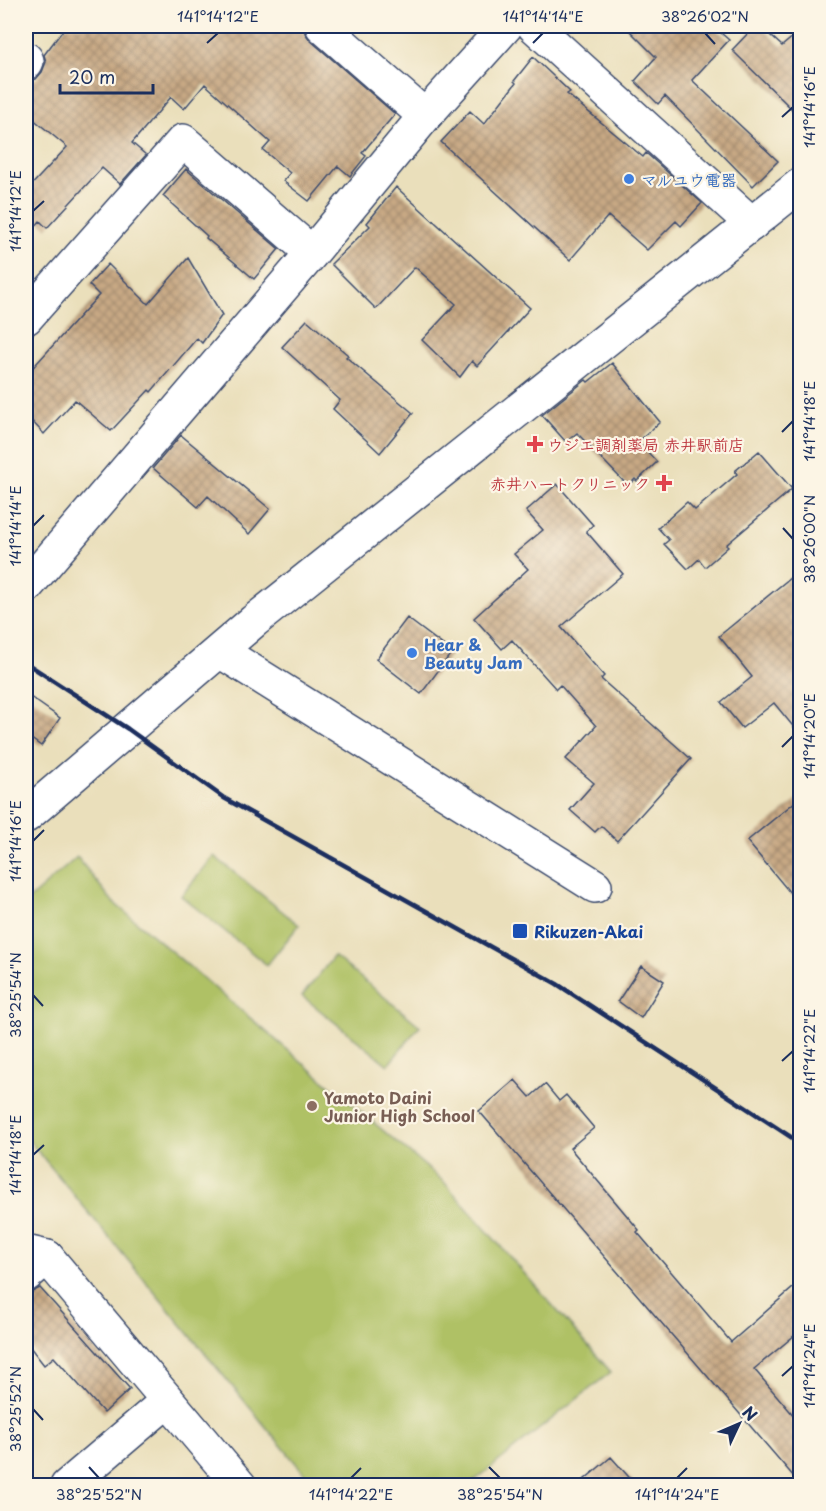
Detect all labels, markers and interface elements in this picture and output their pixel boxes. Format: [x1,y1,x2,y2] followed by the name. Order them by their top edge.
[177,4,259,27] text: 141°14'12"E
[502,4,584,27] text: 141°14'14"E
[661,4,749,27] text: 38°26'02"N
[60,57,153,95] scale bar
[69,63,115,90] text: 20 m
[797,66,820,148] text: 141°14'16"E
[641,167,737,191] place label: マルユウ電器
[3,170,26,252] text: 141°14'12"E
[622,172,636,186] marker: マルユウ電器
[797,381,820,461] text: 141°14'18"E
[547,432,744,456] place label: ウジエ調剤薬局 赤井駅前店
[528,437,542,451] marker: ウジエ調剤薬局 赤井駅前店
[490,471,650,495] place label: 赤井ハートクリニック
[655,474,673,492] marker: 赤井ハートクリニック
[3,485,26,567] text: 141°14'14"E
[797,494,820,584] text: 38°26'00"N
[424,632,523,674] place label: Hear & Beauty Jam
[405,646,419,660] marker: Hear & Beauty Jam
[797,693,820,779] text: 141°14'20"E
[3,800,26,882] text: 141°14'16"E
[534,919,643,943] place label: Rikuzen-Akai
[511,922,529,940] marker: Rikuzen-Akai
[3,952,26,1038] text: 38°25'54"N
[797,1009,820,1093] text: 141°14'22"E
[324,1085,475,1127] place label: Yamoto Daini Junior High School
[305,1099,319,1113] marker: Yamoto Daini Junior High School
[3,1115,26,1195] text: 141°14'18"E
[797,1324,820,1408] text: 141°14'24"E
[3,1366,26,1452] text: 38°25'52"N
[709,1394,769,1454] north arrow
[737,1400,764,1426] text: N
[56,1482,142,1505] text: 38°25'52"N
[309,1482,393,1505] text: 141°14'22"E
[457,1482,543,1505] text: 38°25'54"N
[635,1482,719,1505] text: 141°14'24"E

